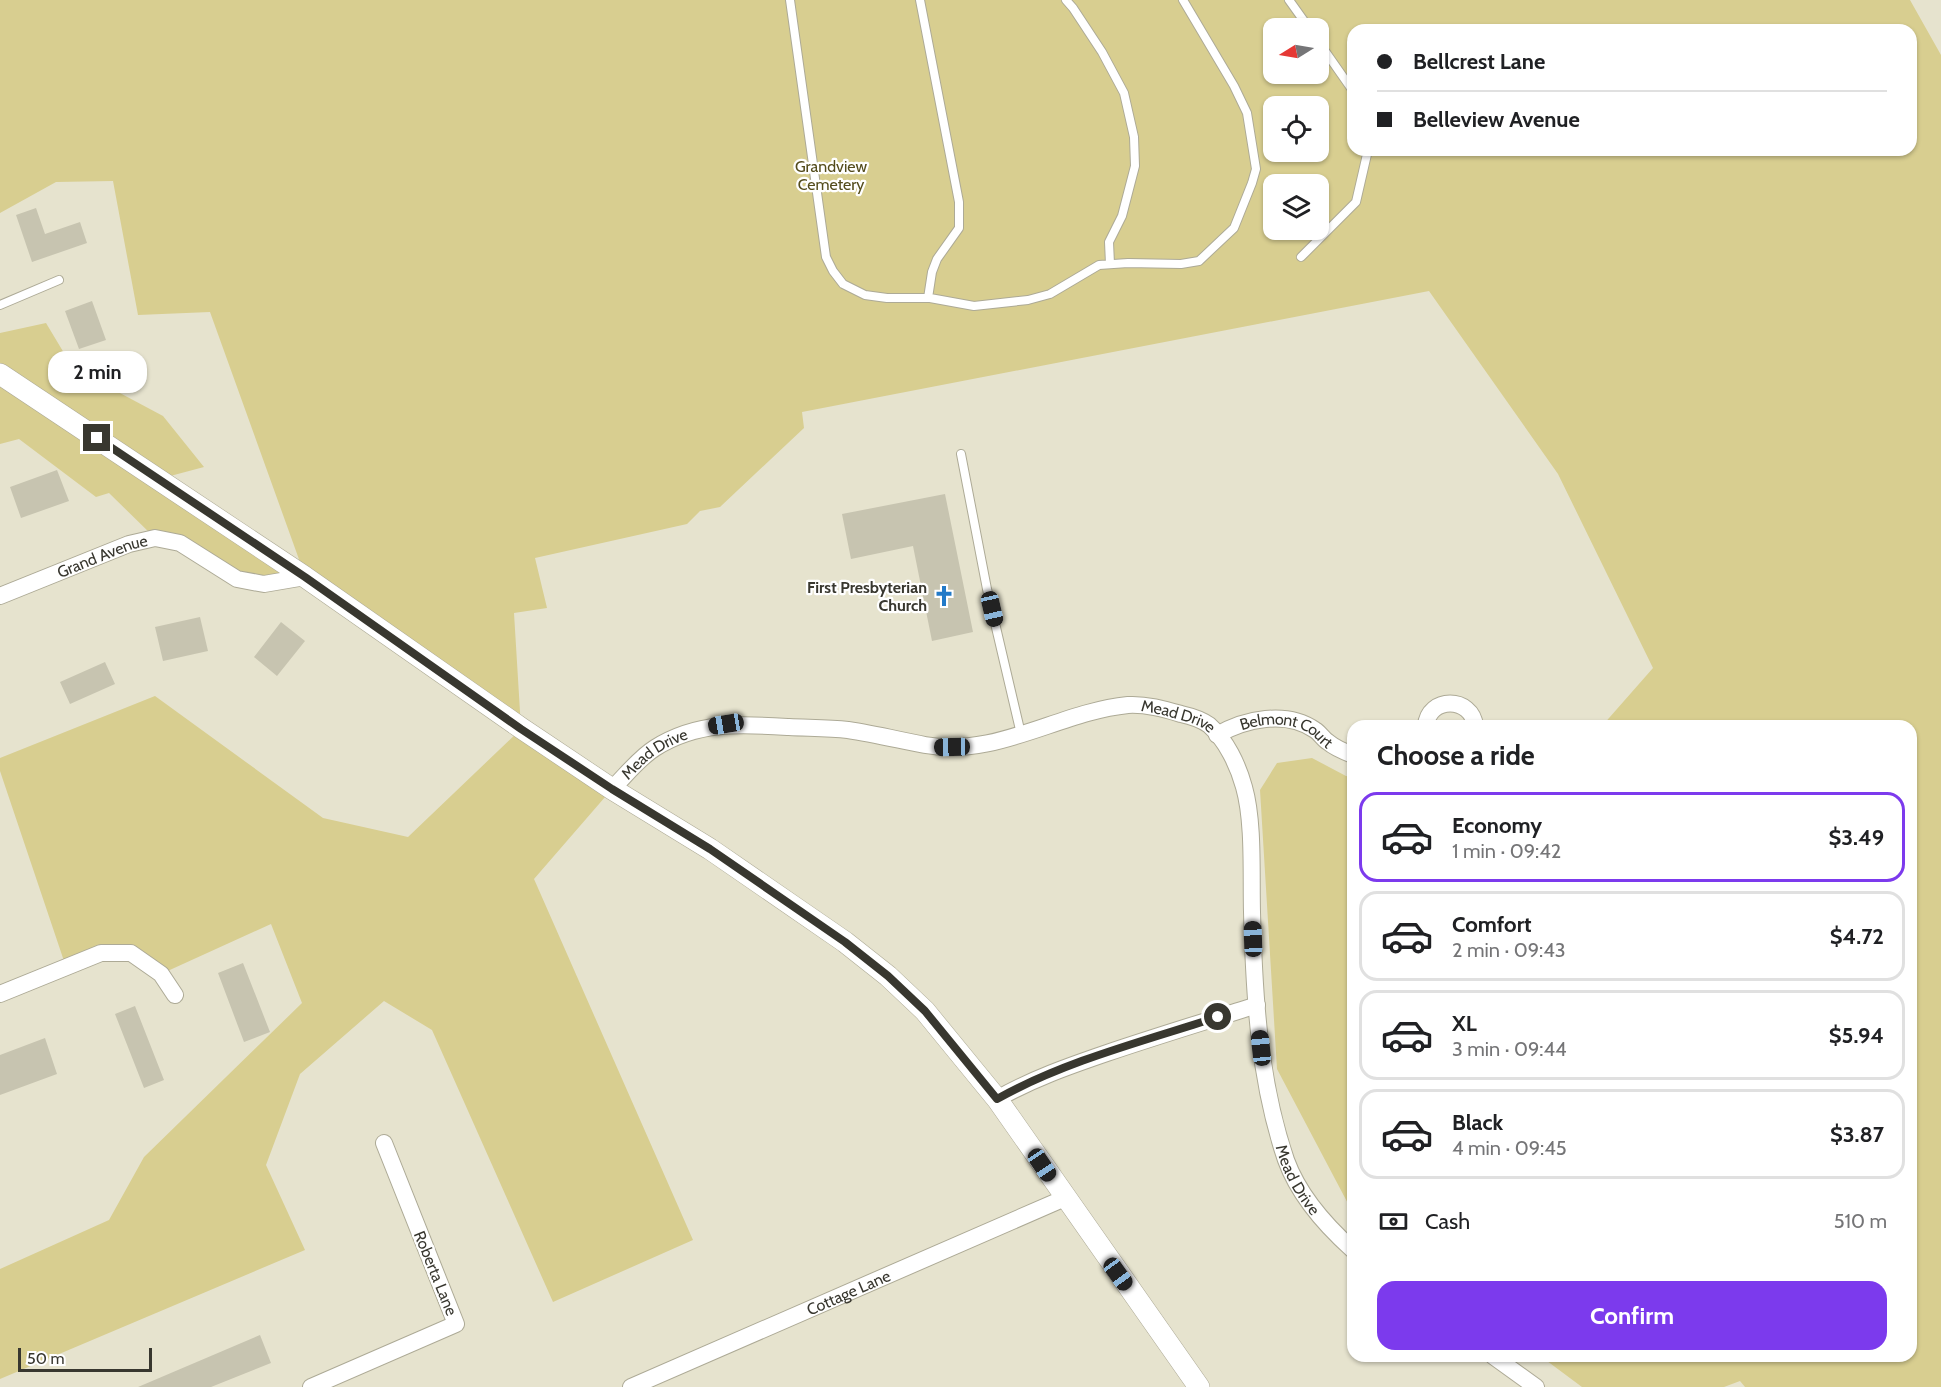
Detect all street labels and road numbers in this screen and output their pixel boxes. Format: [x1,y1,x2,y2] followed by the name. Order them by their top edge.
[54,531,149,582] street label: Grand Avenue
[1140,696,1220,737] street label: Mead Drive
[1237,709,1337,753] street label: Belmont Court
[617,725,690,783] street label: Mead Drive
[1272,1142,1324,1219] street label: Mead Drive
[410,1228,461,1318] street label: Roberta Lane
[804,1266,893,1319] street label: Cottage Lane

